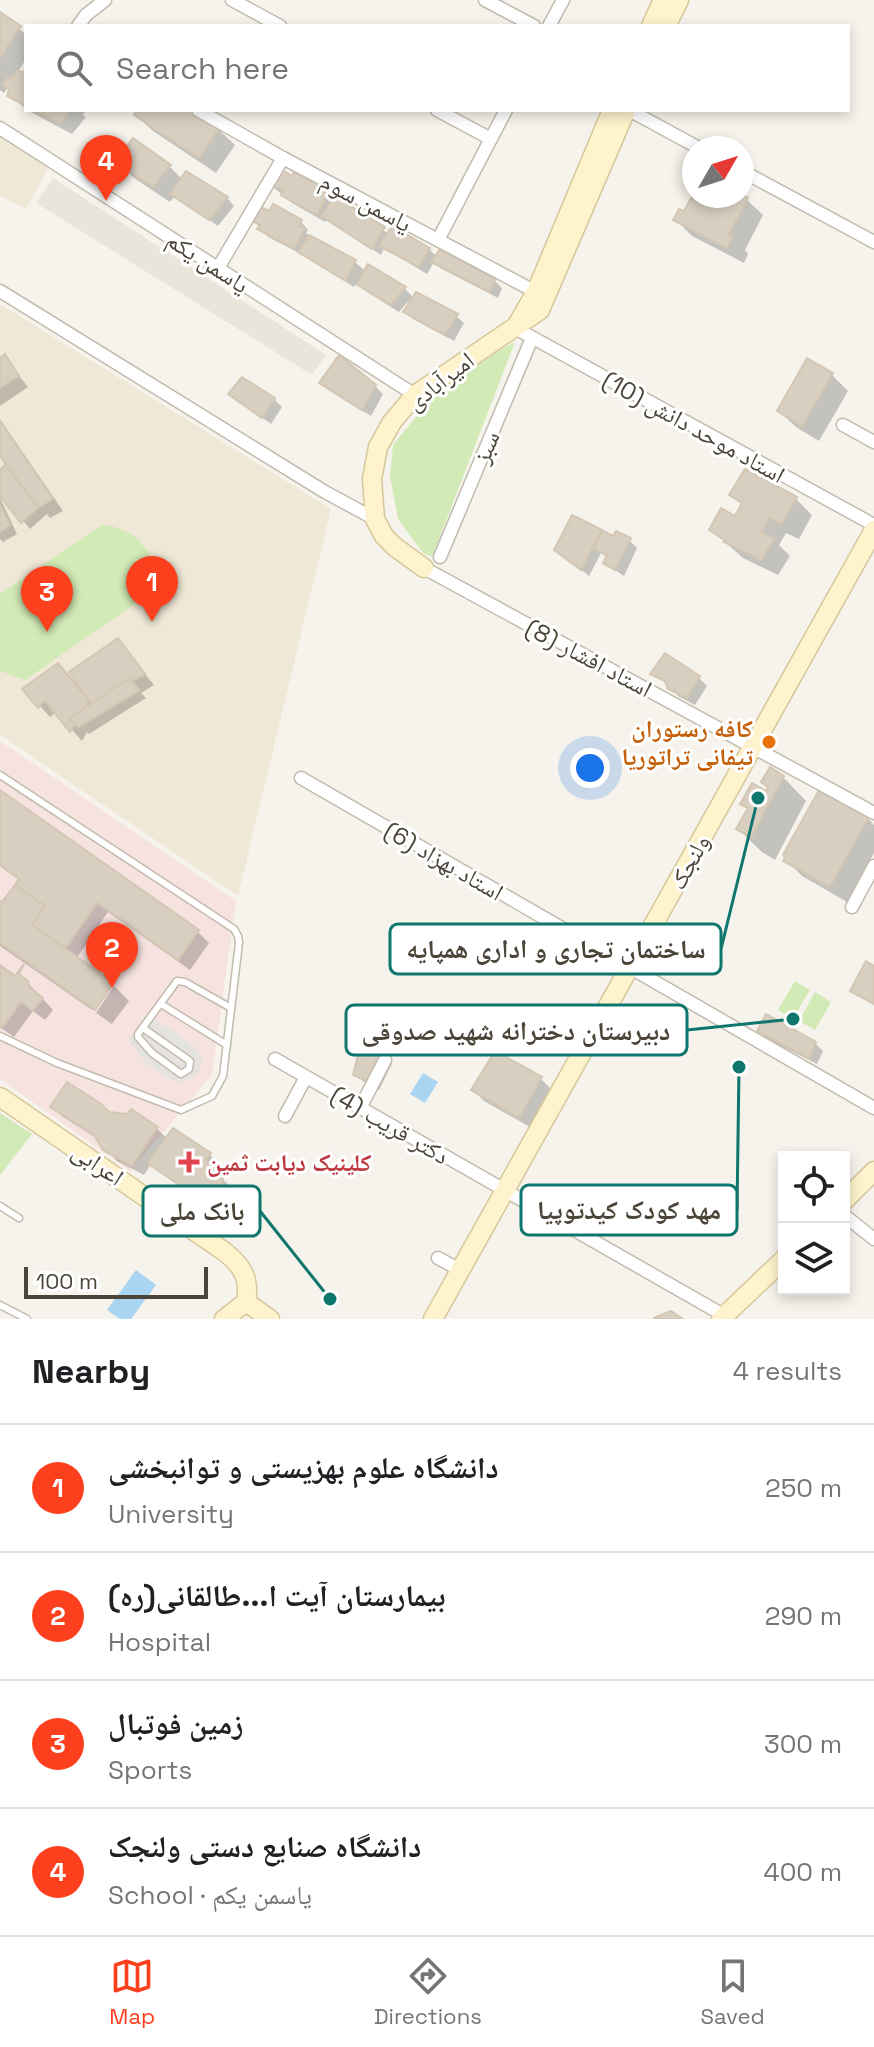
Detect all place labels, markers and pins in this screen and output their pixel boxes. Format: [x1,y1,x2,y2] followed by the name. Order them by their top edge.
[80,135,132,201] pin: 4
[126,556,178,622] pin: 1
[21,566,73,632] pin: 3
[621,713,754,772] place label: کافه رستوران تیفانی تراتوریا
[760,733,778,751] marker: کافه رستوران تیفانی تراتوریا
[86,922,138,988] pin: 2
[390,924,721,974] callout: ساختمان تجاری و اداری همپایه
[346,1005,687,1055] callout: دبیرستان دخترانه شهید صدوقی
[207,1147,372,1178] place label: کلینیک دیابت ثمین
[178,1151,200,1173] marker: کلینیک دیابت ثمین
[521,1185,737,1235] callout: مهد کودک کیدتوپیا
[143,1186,260,1236] callout: بانک ملی

